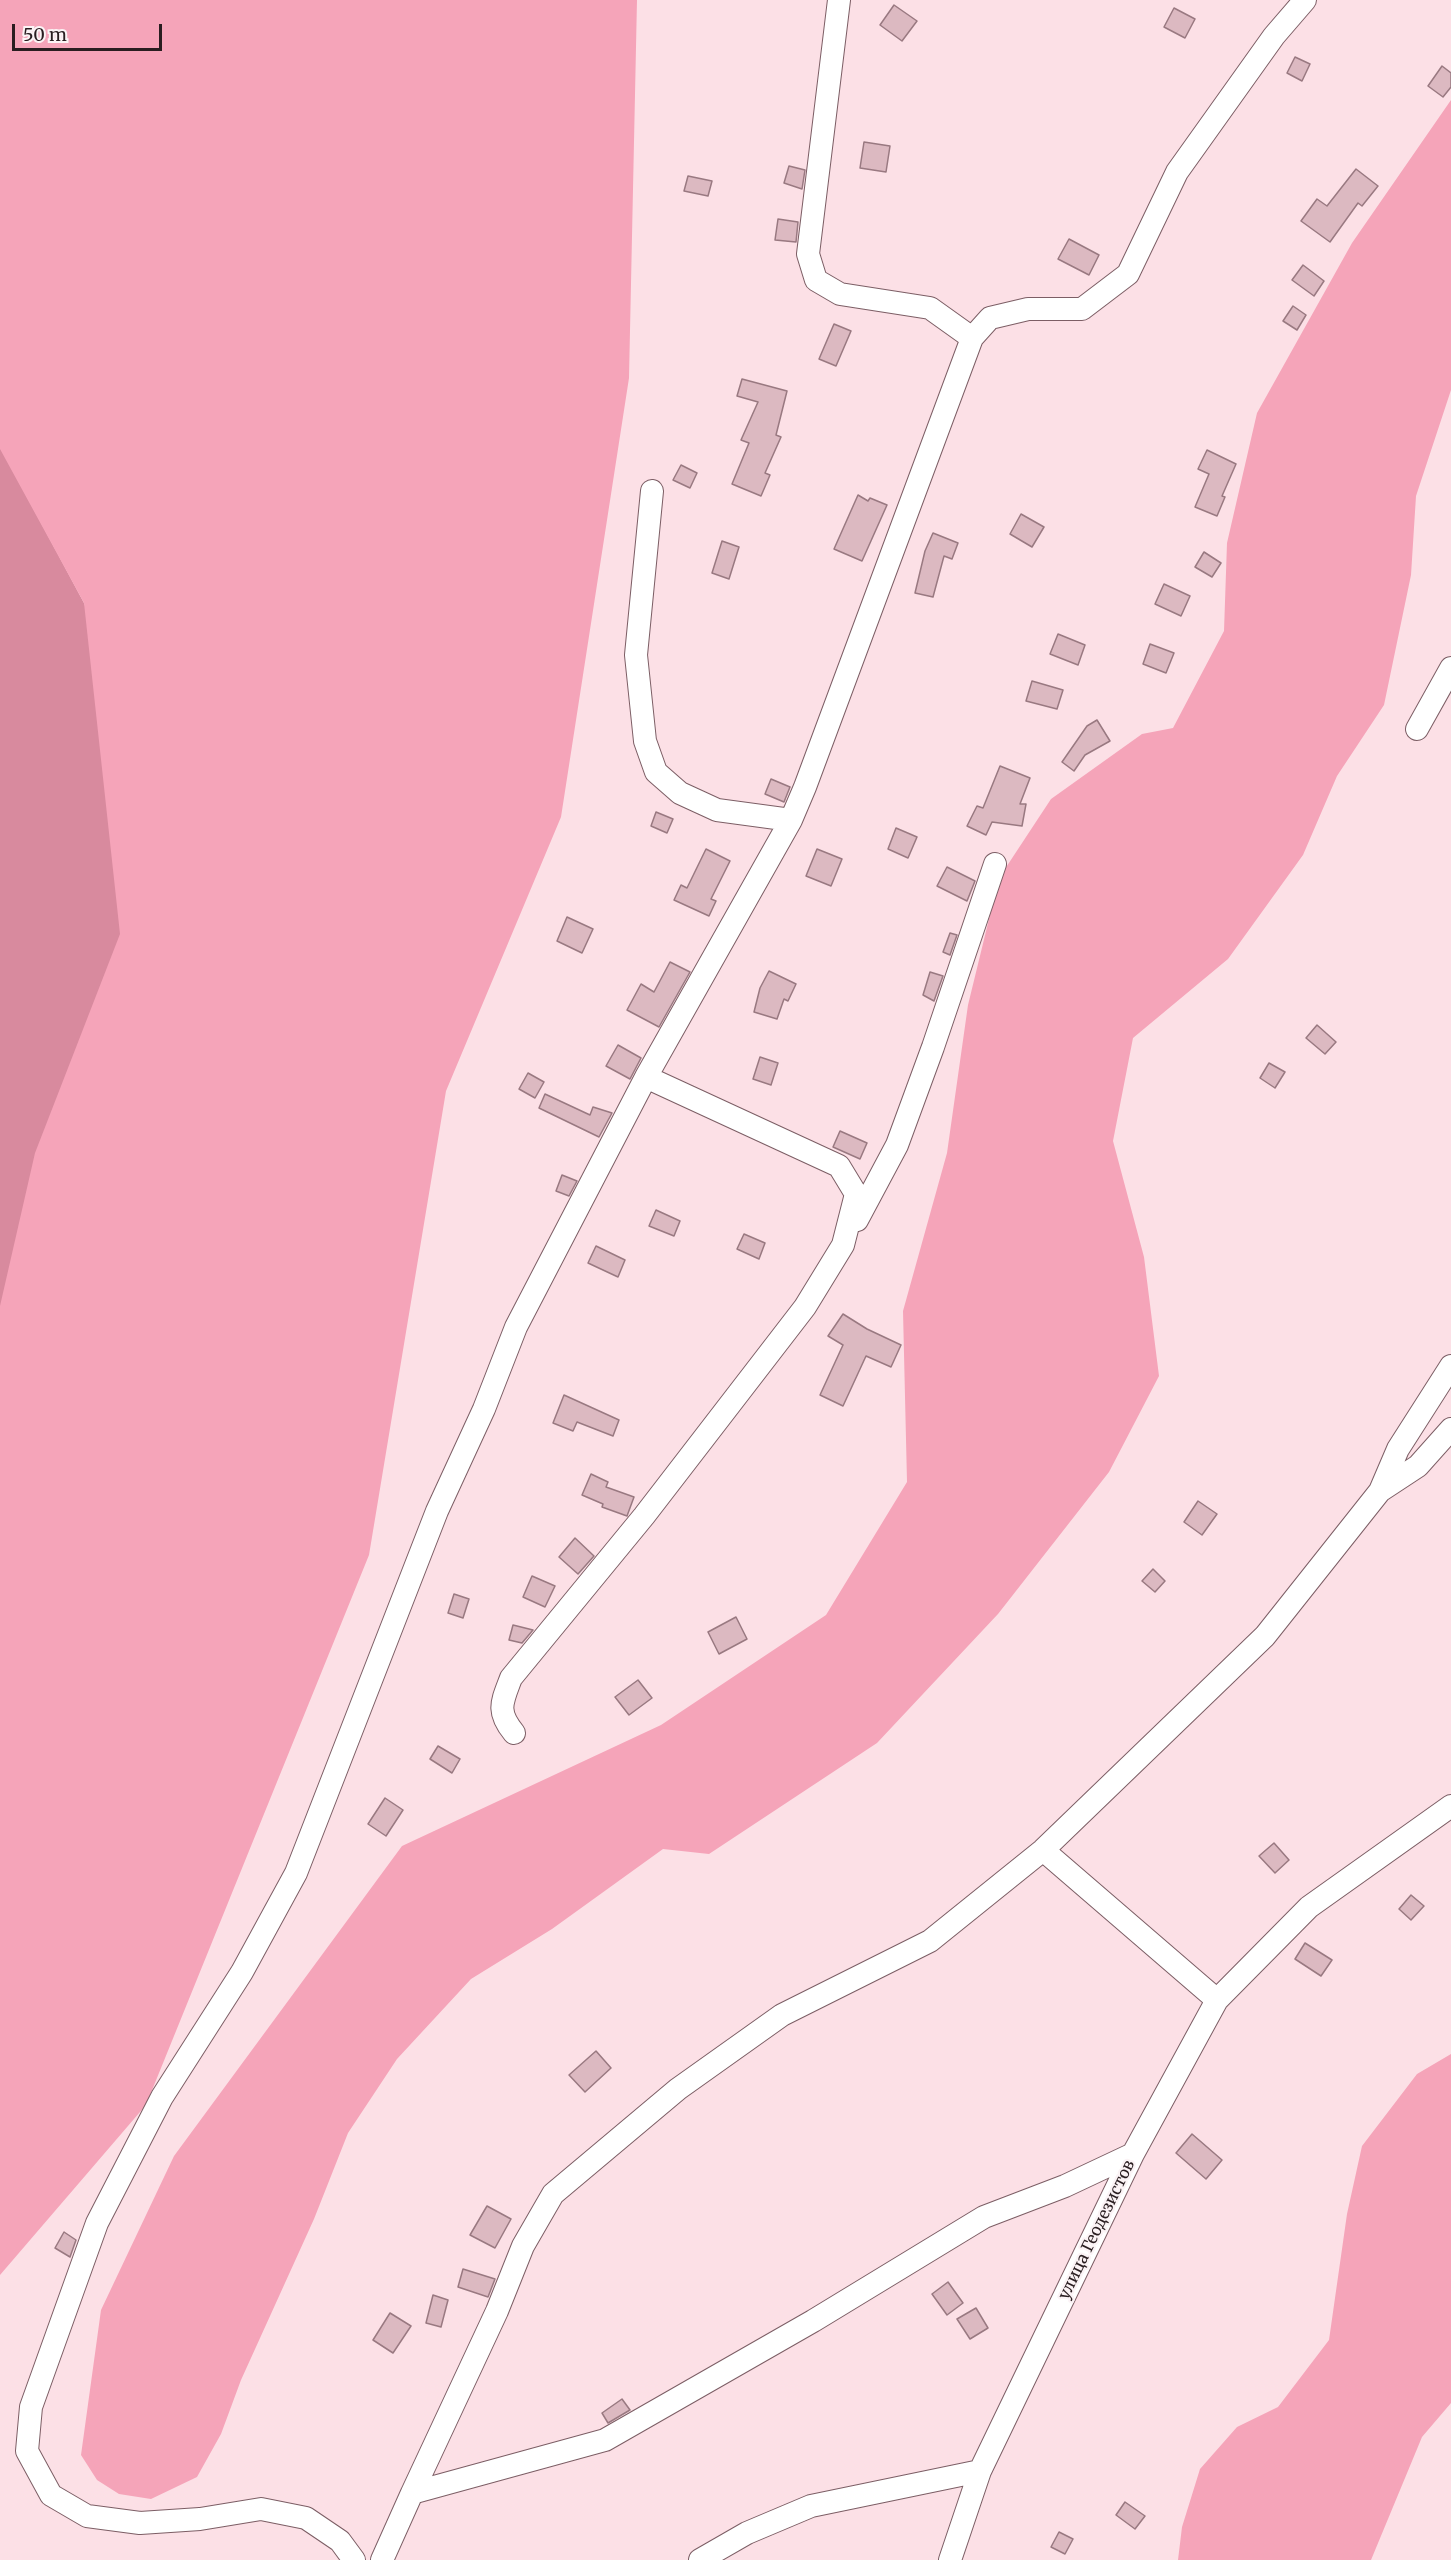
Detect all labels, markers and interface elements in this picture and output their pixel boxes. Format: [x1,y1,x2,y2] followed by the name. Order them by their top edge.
[15,12,165,50] scale bar
[23,23,67,46] text: 50 m
[1055,2157,1139,2303] street label: улица Геодезистов

